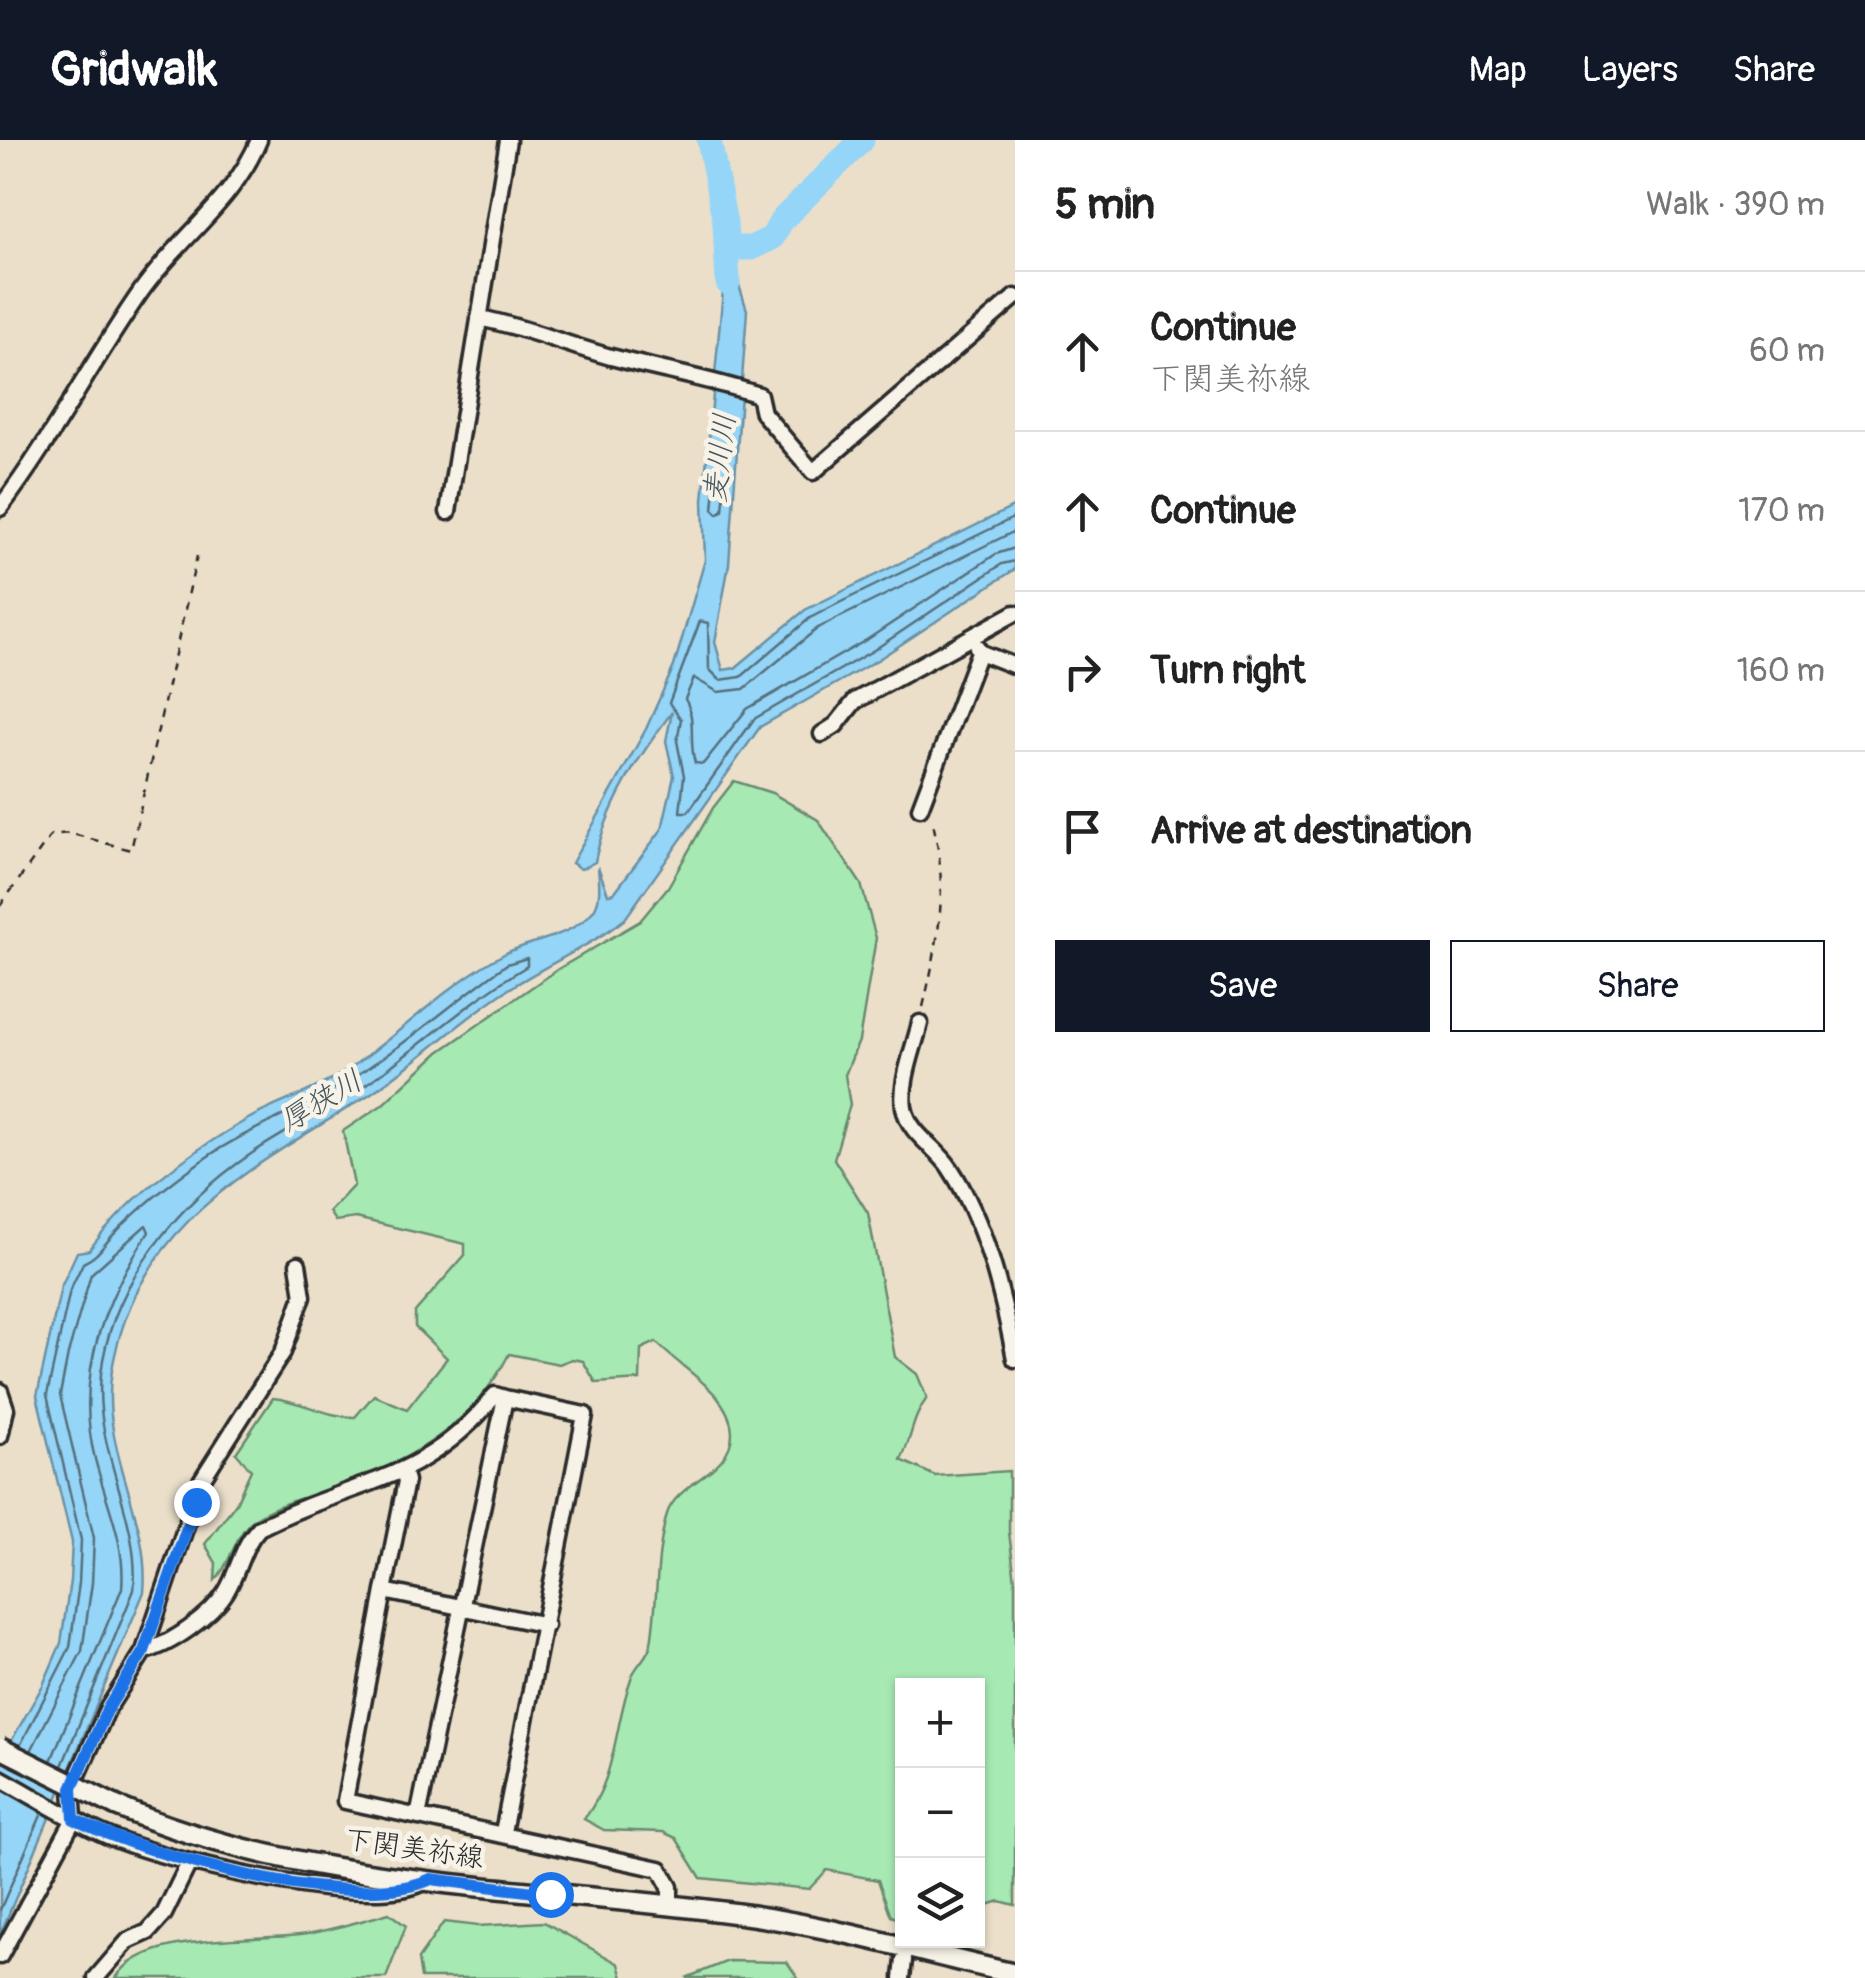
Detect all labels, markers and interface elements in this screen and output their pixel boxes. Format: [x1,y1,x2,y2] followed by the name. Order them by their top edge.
[50,40,217,100] text: Gridwalk
[1469,48,1527,92] text: Map
[1582,48,1678,92] text: Layers
[1733,48,1815,92] text: Share
[1055,179,1155,231] text: 5 min
[1646,185,1825,225] text: Walk · 390 m
[1150,304,1296,352] text: Continue
[1055,324,1110,379] icon: ahead
[1749,331,1825,371] text: 60 m
[1150,359,1310,399] text: 下関美祢線
[696,411,744,505] water label: 麦川川
[1055,484,1110,539] icon: ahead
[1150,487,1296,535] text: Continue
[1738,491,1825,531] text: 170 m
[1055,644,1110,699] icon: right
[1150,647,1305,695] text: Turn right
[1737,651,1825,691] text: 160 m
[1055,804,1110,859] icon: arrive
[1150,807,1472,855] text: Arrive at destination
[1055,940,1430,1032] button: Save
[1450,940,1825,1032] button: Share
[273,1062,369,1140] water label: 厚狭川
[174,1480,220,1526] route end
[895,1678,985,1948] map controls
[895,1678,985,1768] button: +
[895,1768,985,1858] button: −
[342,1822,486,1876] street label: 下関美祢線
[895,1858,985,1948] button: layers
[528,1872,574,1918] route start

